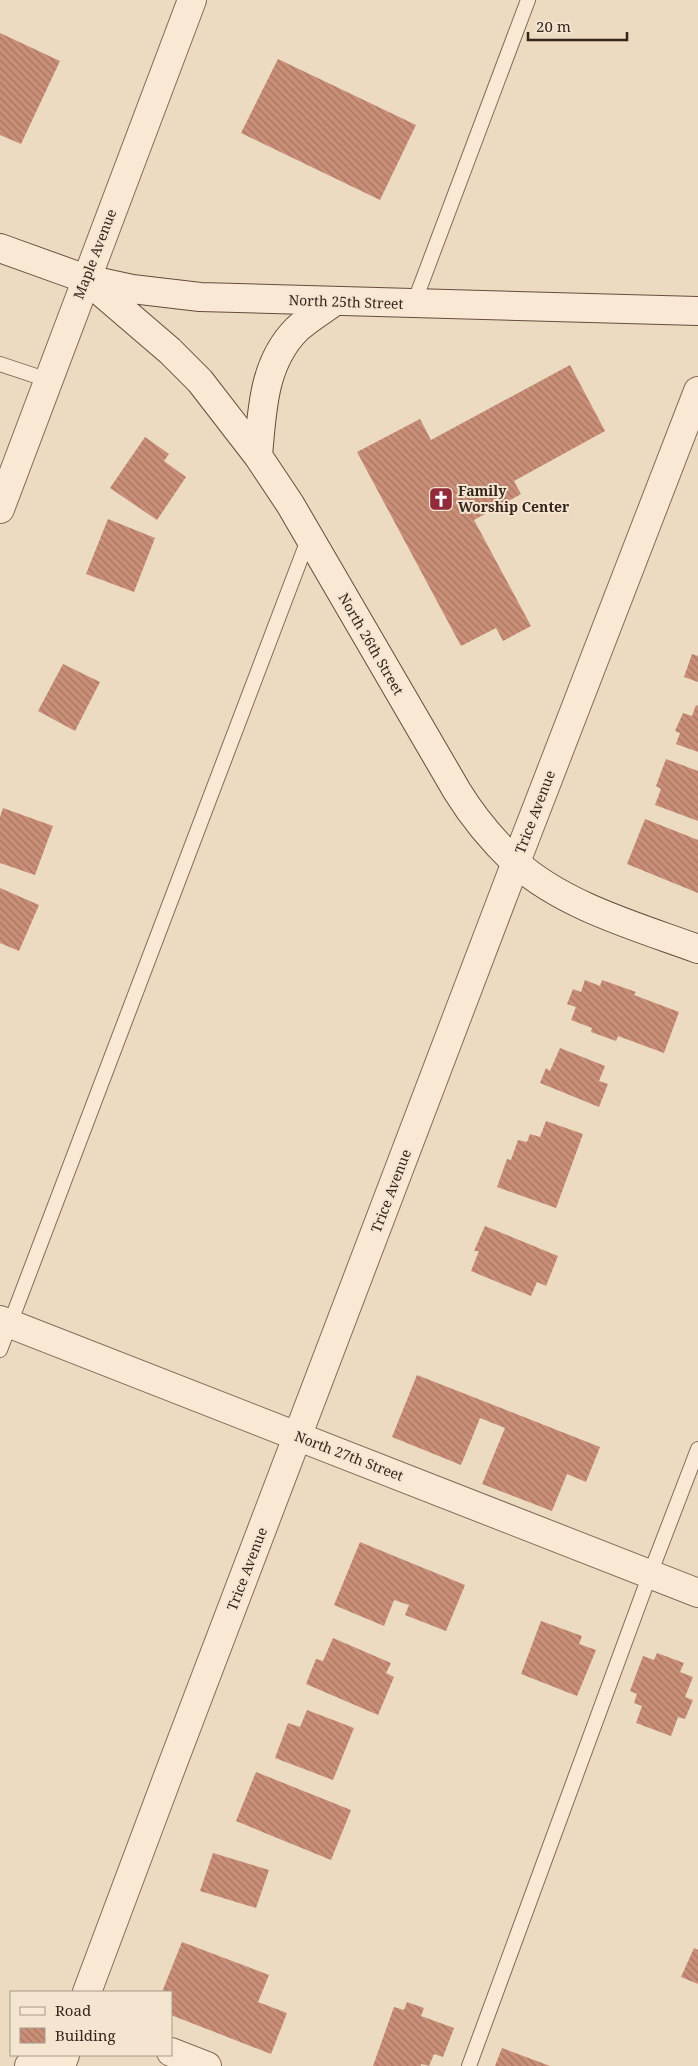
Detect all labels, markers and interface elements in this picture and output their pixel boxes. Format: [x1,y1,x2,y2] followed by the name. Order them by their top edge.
[528,10,627,42] scale bar
[536,16,571,36] text: 20 m
[69,206,120,302] street label: Maple Avenue
[288,290,404,313] street label: North 25th Street
[458,481,570,516] place label: Family Worship Center
[428,486,454,512] church icon: Family Worship Center
[334,589,408,698] street label: North 26th Street
[510,767,559,856] street label: Trice Avenue
[366,1146,415,1235] street label: Trice Avenue
[292,1426,406,1485] street label: North 27th Street
[222,1524,271,1613] street label: Trice Avenue
[10,1991,172,2056] legend
[55,2000,91,2020] text: Road
[55,2025,116,2045] text: Building

